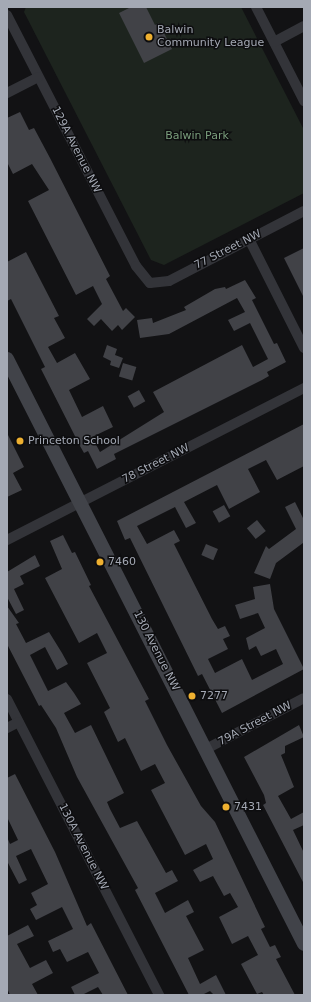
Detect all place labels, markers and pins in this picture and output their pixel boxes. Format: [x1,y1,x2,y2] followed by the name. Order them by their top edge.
[157,24,264,50] place label: Balwin Community League
[144,32,154,42] marker: Balwin Community League
[28,434,120,448] place label: Princeton School
[15,436,25,446] marker: Princeton School
[108,555,136,569] place label: 7460
[95,557,105,567] marker: 7460
[200,689,228,703] place label: 7277
[187,691,197,701] marker: 7277
[234,800,262,814] place label: 7431
[221,802,231,812] marker: 7431

